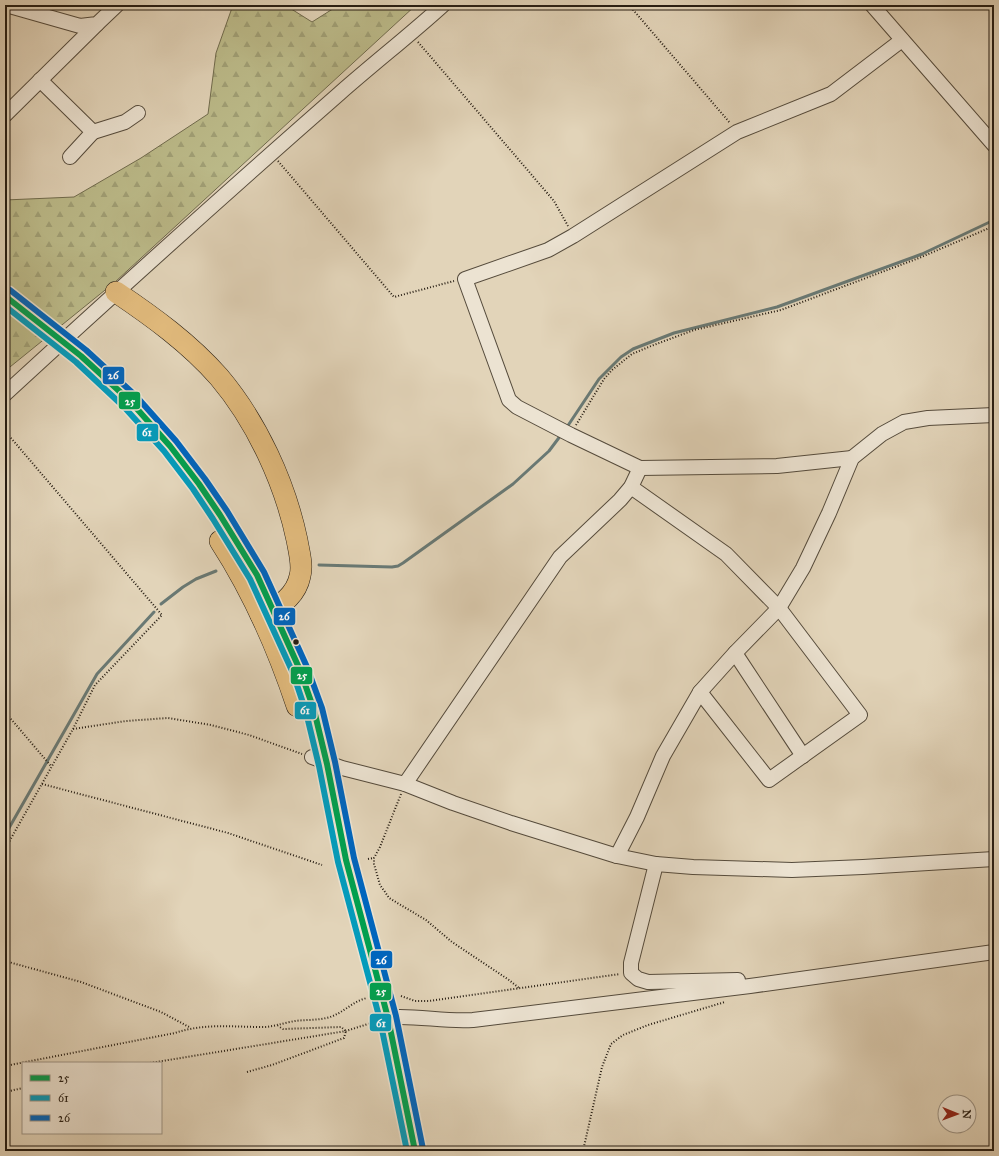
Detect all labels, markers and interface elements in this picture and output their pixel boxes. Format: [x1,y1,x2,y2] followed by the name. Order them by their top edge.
[102,366,125,385] line badge: 26
[107,369,120,382] text: 26
[118,391,141,410] line badge: 25
[125,395,136,408] text: 25
[136,423,159,442] line badge: 61
[142,426,153,439] text: 61
[273,607,296,626] line badge: 26
[278,610,291,623] text: 26
[291,637,301,647] unlabelled marker
[290,666,313,685] line badge: 25
[297,669,308,682] text: 25
[294,701,317,720] line badge: 61
[300,704,311,717] text: 61
[370,950,393,969] line badge: 26
[375,954,388,967] text: 26
[369,982,392,1001] line badge: 25
[376,985,387,998] text: 25
[369,1013,392,1032] line badge: 61
[376,1017,387,1030] text: 61
[22,1062,162,1134] legend
[58,1071,70,1085] text: 25
[58,1091,69,1105] text: 61
[937,1094,977,1134] north arrow
[960,1109,973,1120] text: N
[58,1111,71,1125] text: 26

